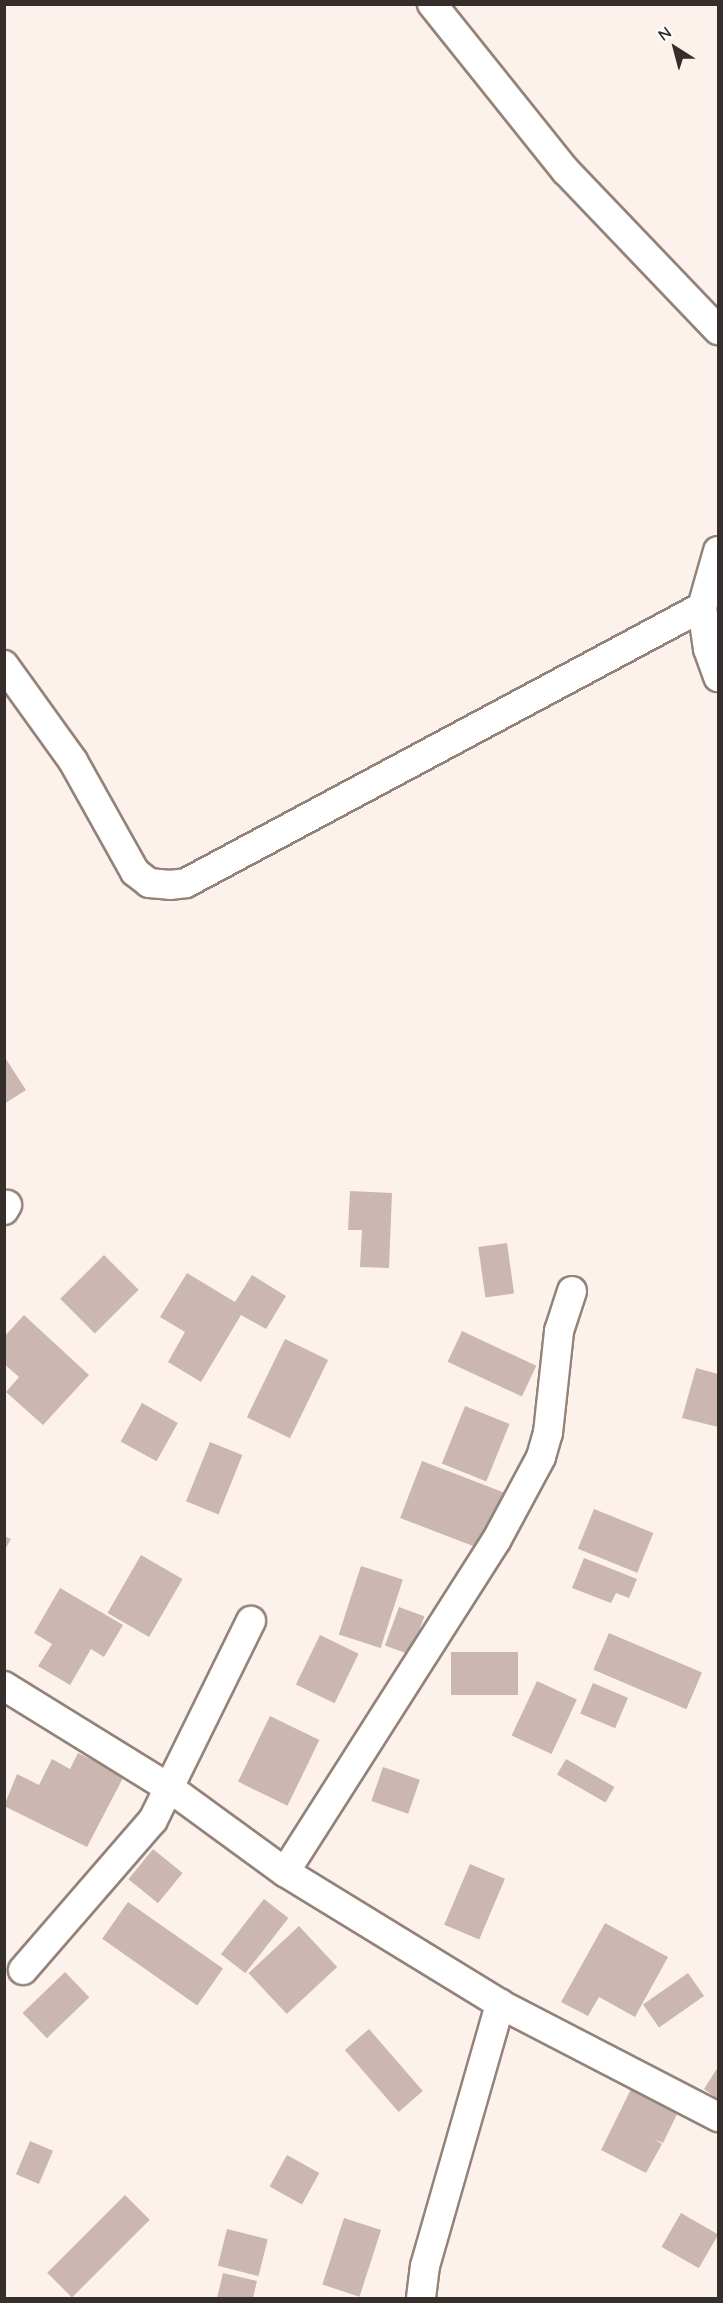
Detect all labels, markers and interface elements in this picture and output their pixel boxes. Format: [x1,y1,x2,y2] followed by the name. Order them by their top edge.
[645,18,705,78] north arrow
[654,22,675,45] text: N

